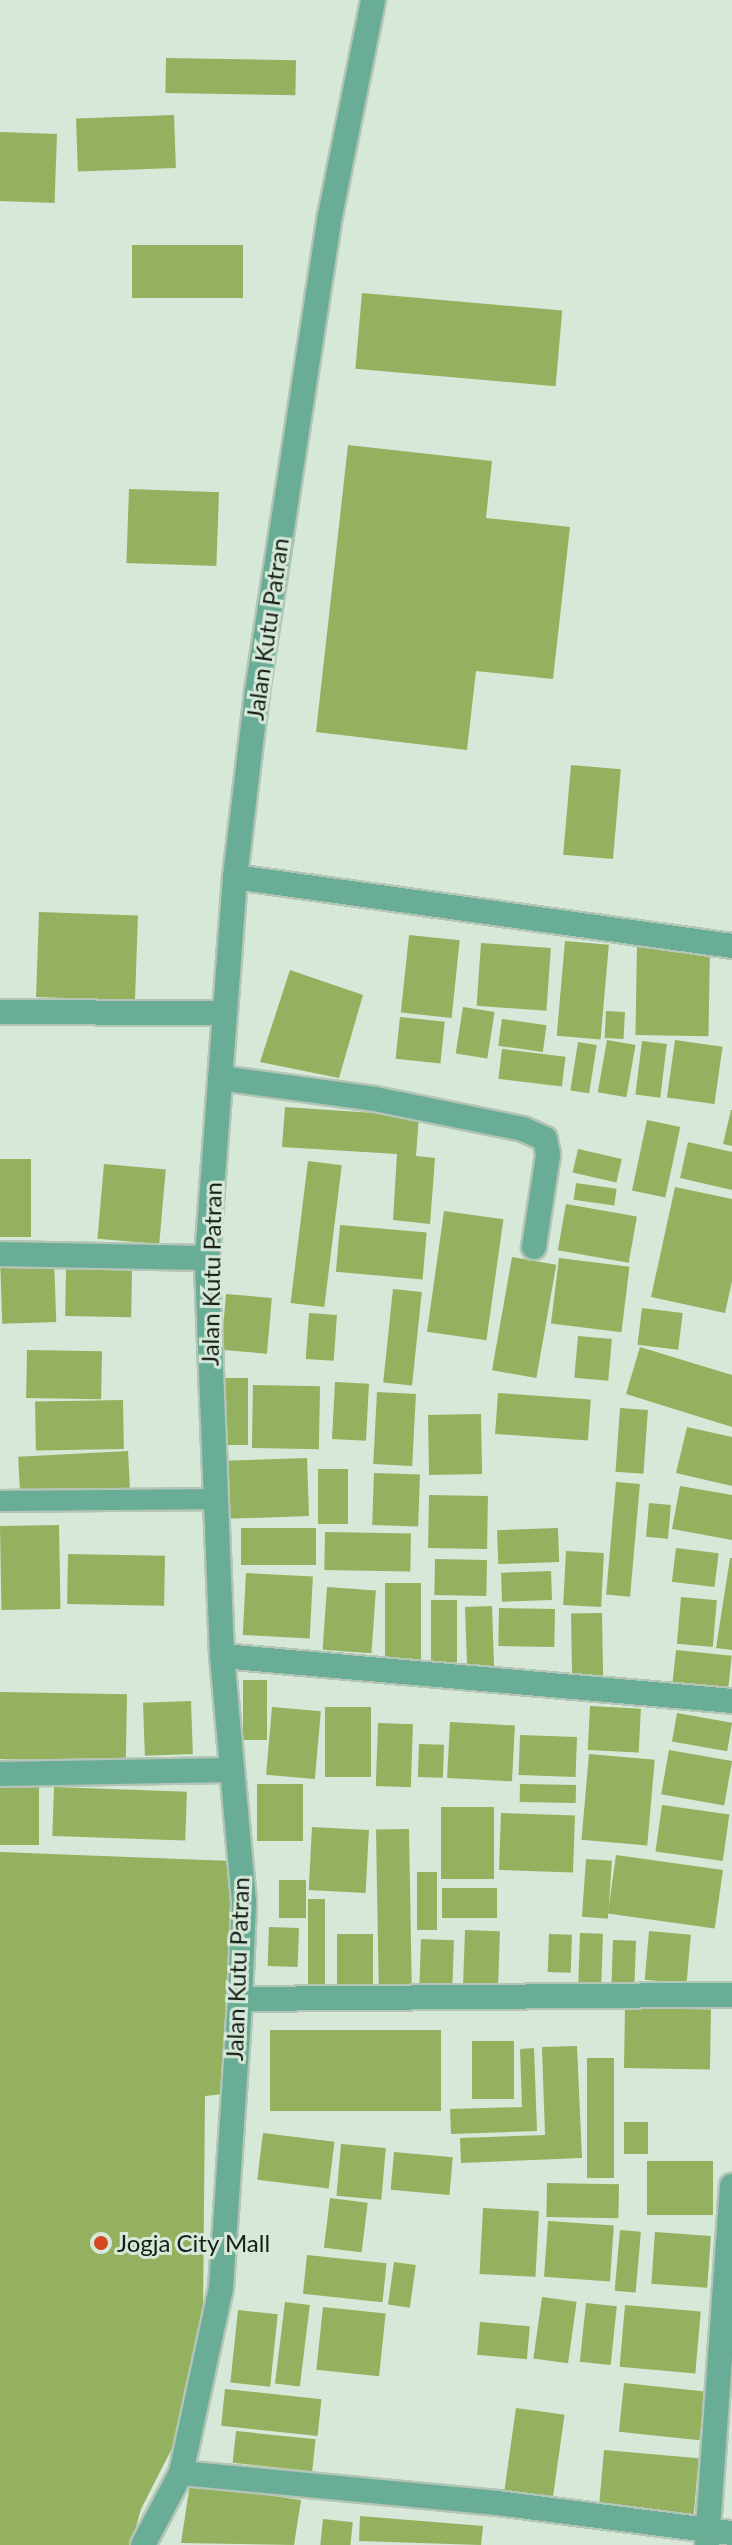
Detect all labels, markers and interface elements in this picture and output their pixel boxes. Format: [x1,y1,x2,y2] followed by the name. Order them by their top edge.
[240,536,294,722] street label: Jalan Kutu Patran
[195,1182,227,1366] street label: Jalan Kutu Patran
[219,1877,255,2061] street label: Jalan Kutu Patran
[117,2229,271,2257] place label: Jogja City Mall
[92,2234,110,2252] marker: Jogja City Mall

